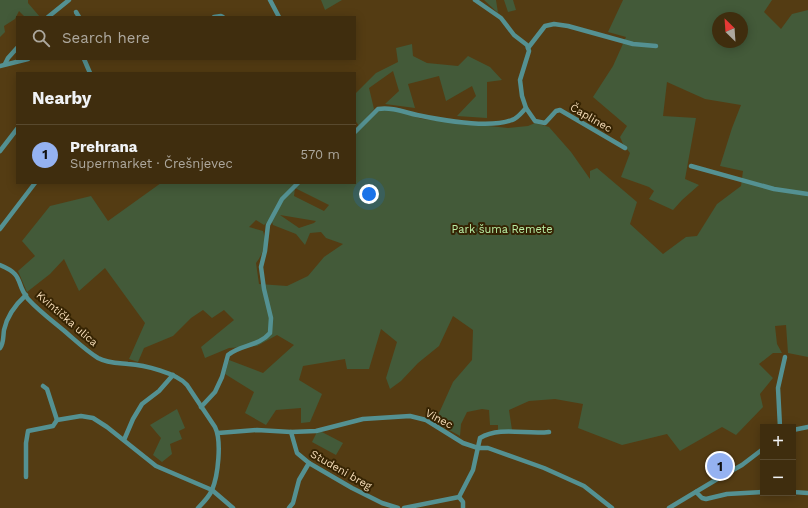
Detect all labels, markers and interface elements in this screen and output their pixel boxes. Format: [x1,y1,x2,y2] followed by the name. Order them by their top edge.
[712,12,748,48] north arrow
[16,16,356,60] search box
[30,27,52,49] icon: search
[62,29,150,47] text: Search here
[32,88,91,108] text: Nearby
[568,100,615,135] street label: Čaplinec
[70,138,137,156] text: Prehrana
[42,147,48,162] text: 1
[300,147,340,162] text: 570 m
[70,156,233,171] text: Supermarket · Črešnjevec
[359,184,379,204] your location
[451,223,553,236] park label: Park šuma Remete
[34,289,100,349] street label: Kvintička ulica
[423,406,455,432] street label: Vinec
[760,424,796,496] map controls
[760,424,796,460] button: +
[308,447,374,493] street label: Studeni breg
[707,451,733,481] pin: 1
[760,460,796,496] button: −

